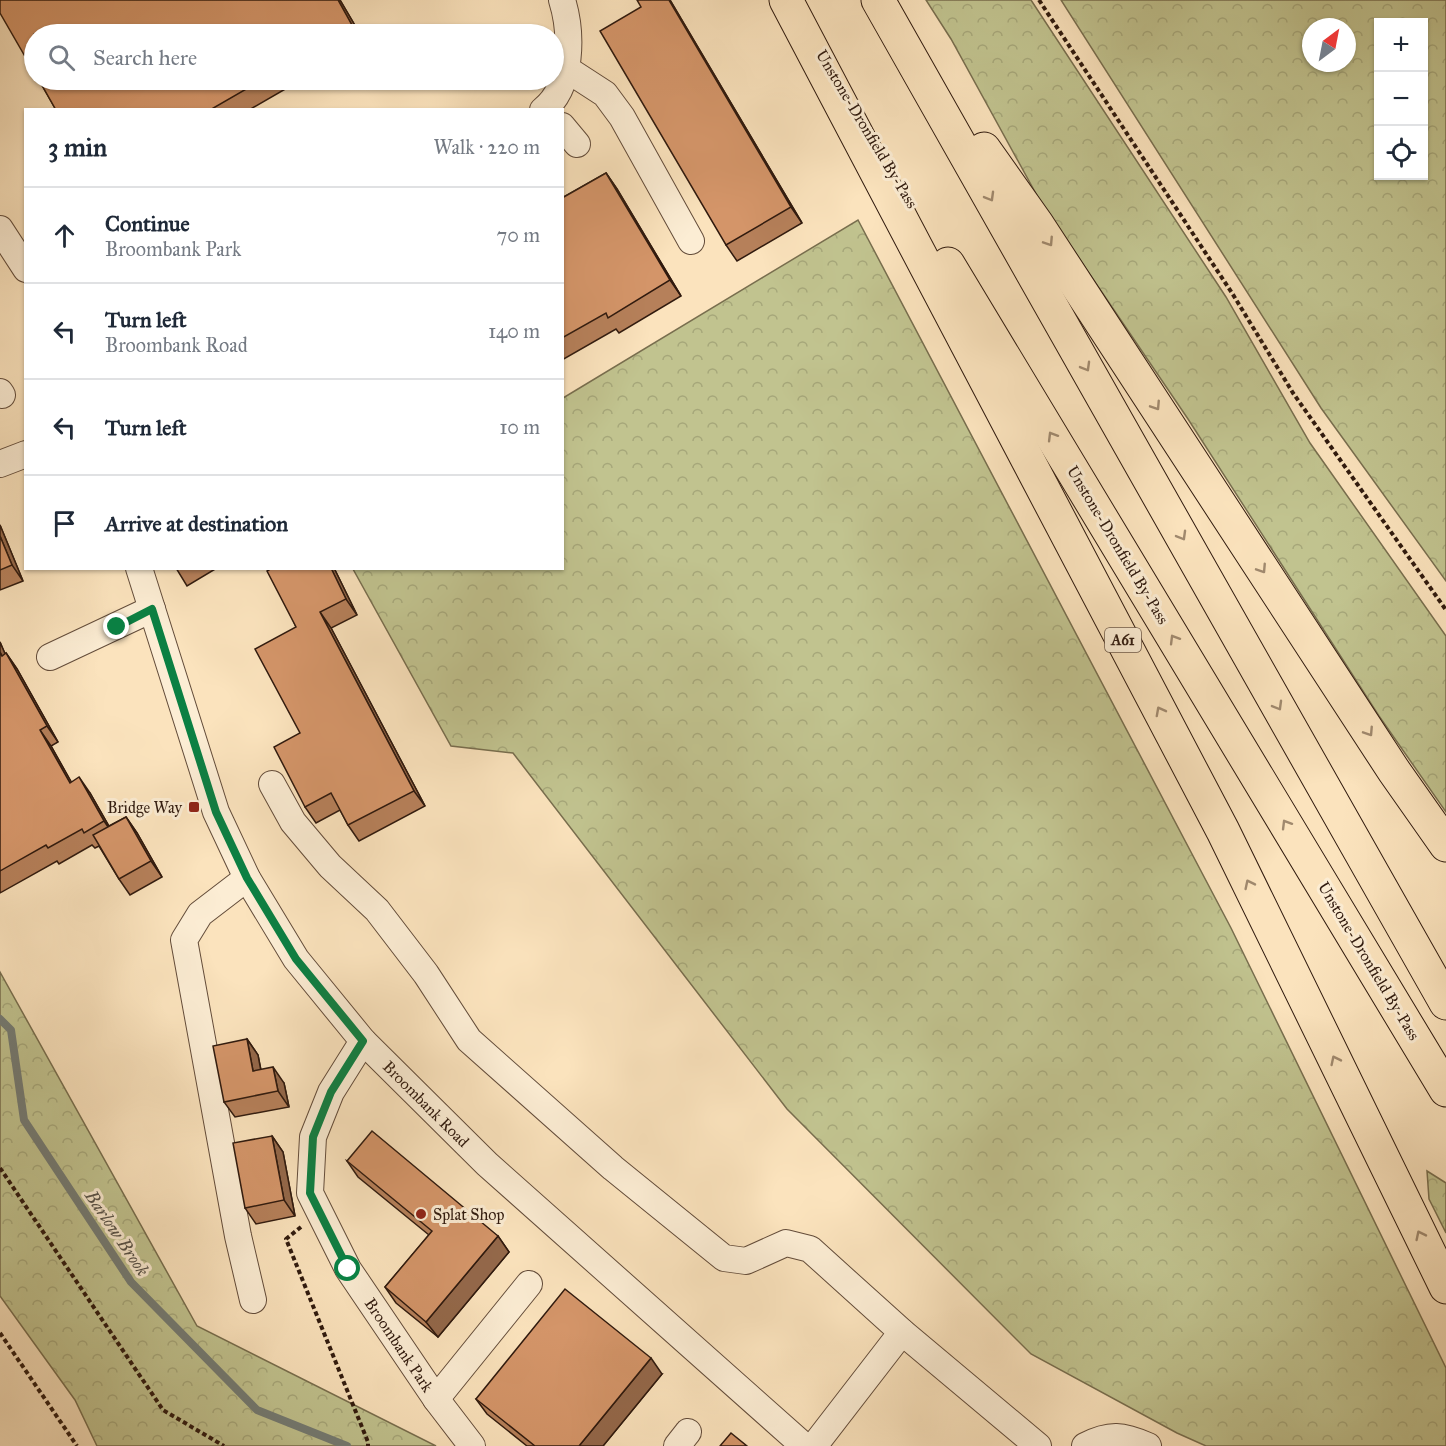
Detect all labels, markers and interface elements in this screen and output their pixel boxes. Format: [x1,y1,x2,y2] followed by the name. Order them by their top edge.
[1302,18,1356,72] north arrow
[1374,18,1428,180] map controls
[1374,18,1428,72] button: +
[24,24,564,90] search box
[45,41,78,74] icon: search
[93,44,197,71] text: Search here
[812,46,922,212] street label: Unstone-Dronfield By-Pass
[1374,72,1428,126] button: −
[1374,126,1428,180] button: locate
[48,131,107,163] text: 3 min
[433,135,540,159] text: Walk · 220 m
[983,191,994,201] one-way arrow
[105,210,190,237] text: Continue
[48,219,81,252] icon: ahead
[497,223,540,247] text: 70 m
[1042,236,1053,247] one-way arrow
[105,237,241,261] text: Broombank Park
[105,306,187,333] text: Turn left
[48,315,81,348] icon: left
[488,319,540,343] text: 140 m
[105,333,248,357] text: Broombank Road
[1079,361,1090,371] one-way arrow
[1148,400,1160,410] one-way arrow
[48,411,81,444] icon: left
[105,414,187,441] text: Turn left
[499,415,540,439] text: 10 m
[1047,432,1059,442] one-way arrow
[1063,462,1173,628] street label: Unstone-Dronfield By-Pass
[48,507,81,540] icon: arrive
[105,510,288,537] text: Arrive at destination
[1175,530,1186,541] one-way arrow
[1255,563,1267,573] one-way arrow
[103,613,129,639] route end
[1105,628,1141,652] road number: A61
[1170,635,1182,645] one-way arrow
[1271,700,1282,710] one-way arrow
[1156,707,1167,717] one-way arrow
[1362,726,1373,737] one-way arrow
[107,798,182,818] place label: Bridge Way
[187,800,201,814] marker: Bridge Way
[1281,820,1293,830] one-way arrow
[1314,878,1424,1044] street label: Unstone-Dronfield By-Pass
[1245,880,1257,891] one-way arrow
[1330,1055,1342,1066] one-way arrow
[379,1057,473,1151] street label: Broombank Road
[80,1185,154,1280] water label: Barlow Brook
[433,1205,505,1224] place label: Splat Shop
[414,1207,428,1221] marker: Splat Shop
[1416,1230,1428,1241] one-way arrow
[334,1255,360,1281] route start
[361,1294,438,1396] street label: Broombank Park

